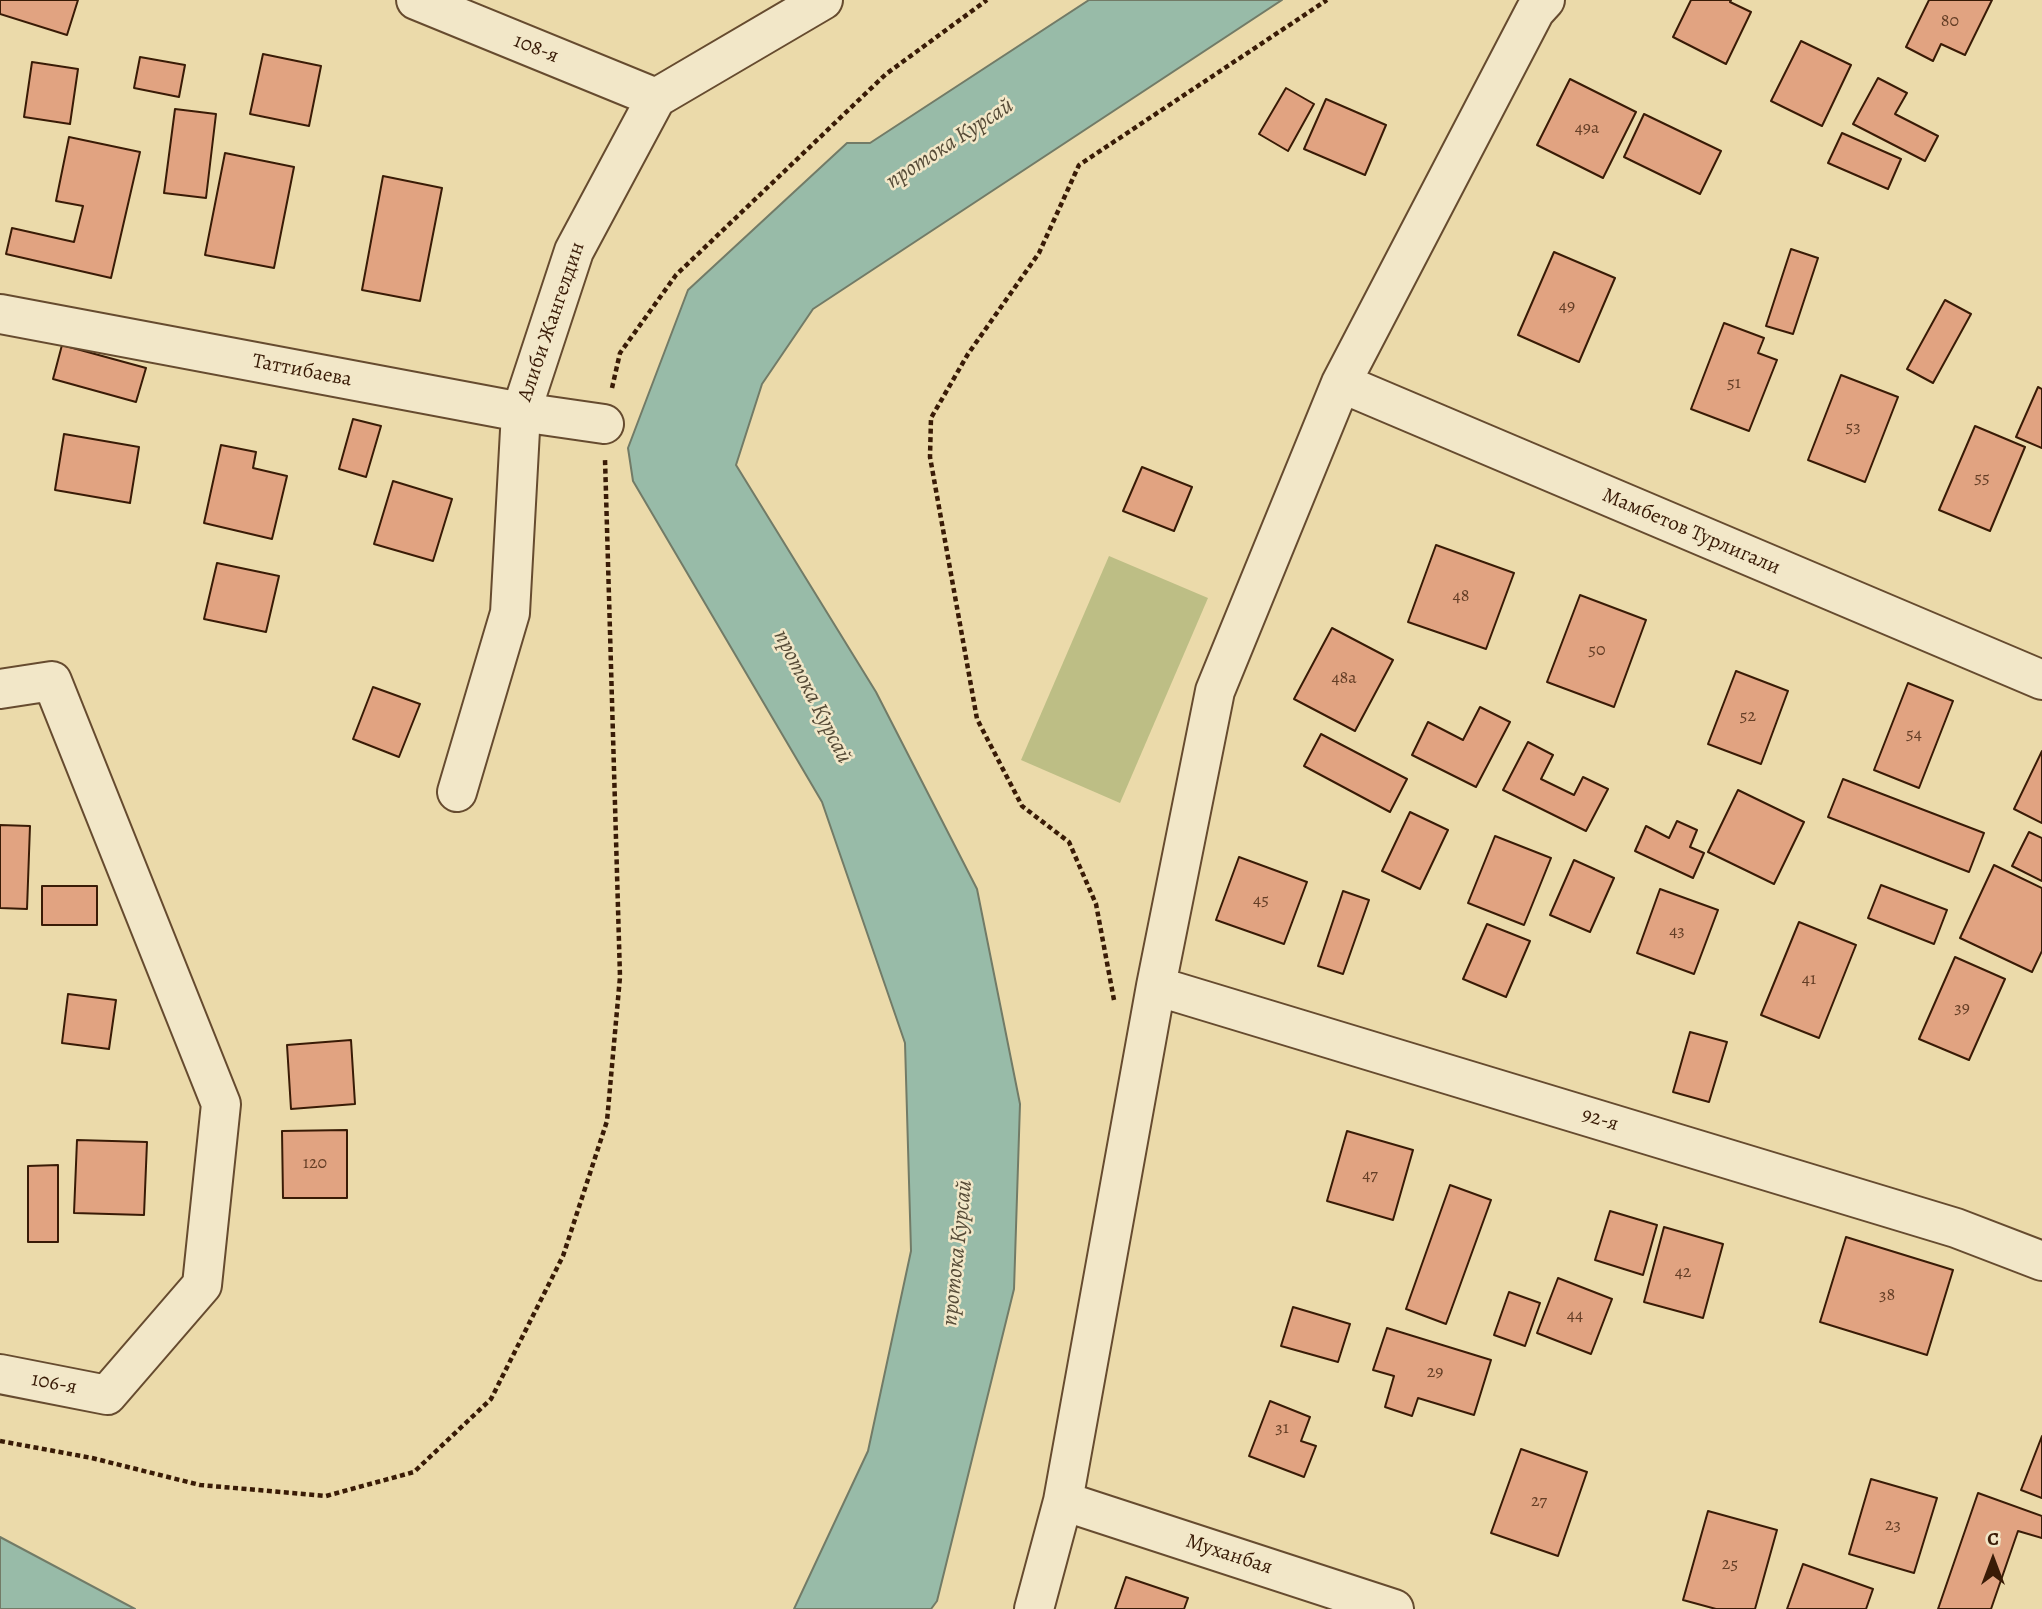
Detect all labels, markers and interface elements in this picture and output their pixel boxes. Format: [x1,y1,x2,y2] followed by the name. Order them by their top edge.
[1941,11,1959,33] house number: 80
[510,29,562,69] street label: 108-я
[881,93,1019,195] water label: протока Курсай
[1575,118,1599,140] house number: 49а
[513,239,591,405] street label: Алиби Жангелдин
[1559,296,1575,318] house number: 49
[250,349,354,393] street label: Таттибаева
[1727,373,1741,395] house number: 51
[1845,417,1861,439] house number: 53
[1974,468,1990,490] house number: 55
[1598,483,1784,581] street label: Мамбетов Турлигали
[1453,586,1469,608] house number: 48
[766,626,858,768] water label: протока Курсай
[1588,640,1606,662] house number: 50
[1331,668,1357,690] house number: 48а
[1740,706,1756,728] house number: 52
[1906,724,1922,746] house number: 54
[1253,890,1269,912] house number: 45
[1669,921,1685,943] house number: 43
[1802,969,1816,991] house number: 41
[1954,998,1970,1020] house number: 39
[1579,1103,1621,1137] street label: 92-я
[303,1153,327,1175] house number: 120
[1362,1165,1378,1187] house number: 47
[937,1179,979,1327] water label: протока Курсай
[1675,1262,1691,1284] house number: 42
[1879,1285,1895,1307] house number: 38
[1567,1305,1583,1327] house number: 44
[1427,1362,1443,1384] house number: 29
[29,1367,79,1401] street label: 106-я
[1275,1418,1289,1440] house number: 31
[1531,1491,1547,1513] house number: 27
[1885,1515,1901,1537] house number: 23
[1958,1525,2028,1595] north arrow
[1987,1526,1999,1552] text: С
[1183,1529,1275,1581] street label: Муханбая
[1722,1554,1738,1576] house number: 25

